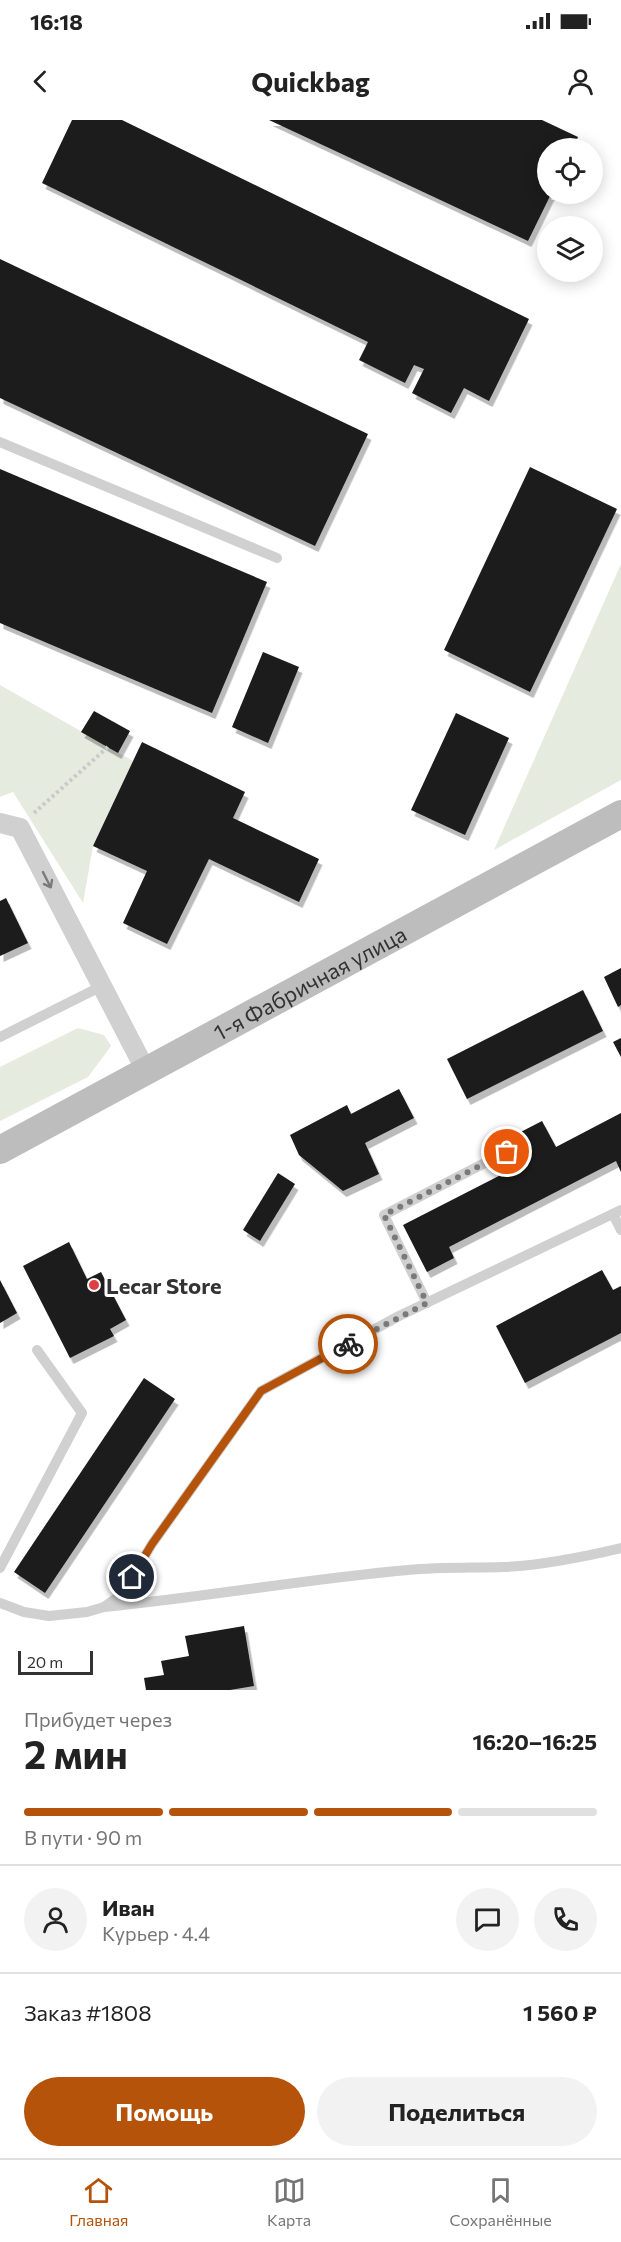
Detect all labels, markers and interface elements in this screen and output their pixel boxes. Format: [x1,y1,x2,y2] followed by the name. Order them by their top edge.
[30,8,83,35] text: 16:18
[24,65,57,98] icon: back
[251,65,370,98] text: Quickbag
[564,65,597,98] icon: person
[537,138,603,282] map controls
[537,138,603,204] button: locate
[537,216,603,282] button: layers
[41,871,53,888] one-way arrow
[209,919,411,1046] street label: 1-я Фабричная улица
[481,1126,532,1177] pin
[490,1135,523,1168] icon: bag
[106,1272,222,1299] place label: Lecar Store
[87,1278,101,1292] marker: Lecar Store
[318,1314,378,1374] courier
[332,1328,365,1361] icon: bike
[106,1551,157,1602] pin
[115,1560,148,1593] icon: home
[18,1648,93,1676] scale bar
[27,1652,63,1671] text: 20 m
[24,1707,172,1731] text: Прибудет через
[472,1728,597,1755] text: 16:20–16:25
[24,1729,128,1777] text: 2 мин
[24,1825,142,1849] text: В пути · 90 m
[24,1888,87,1951] button: person
[456,1888,519,1951] button: chat
[534,1888,597,1951] button: phone
[102,1894,155,1921] text: Иван
[102,1921,210,1945] text: Курьер · 4.4
[24,1999,152,2026] text: Заказ #1808
[523,1999,597,2026] text: 1 560 ₽
[24,2077,305,2146] button: Помощь
[317,2077,597,2146] button: Поделиться
[69,2174,129,2229] tab: Главная
[267,2174,311,2229] tab: Карта
[450,2174,552,2229] tab: Сохранённые

